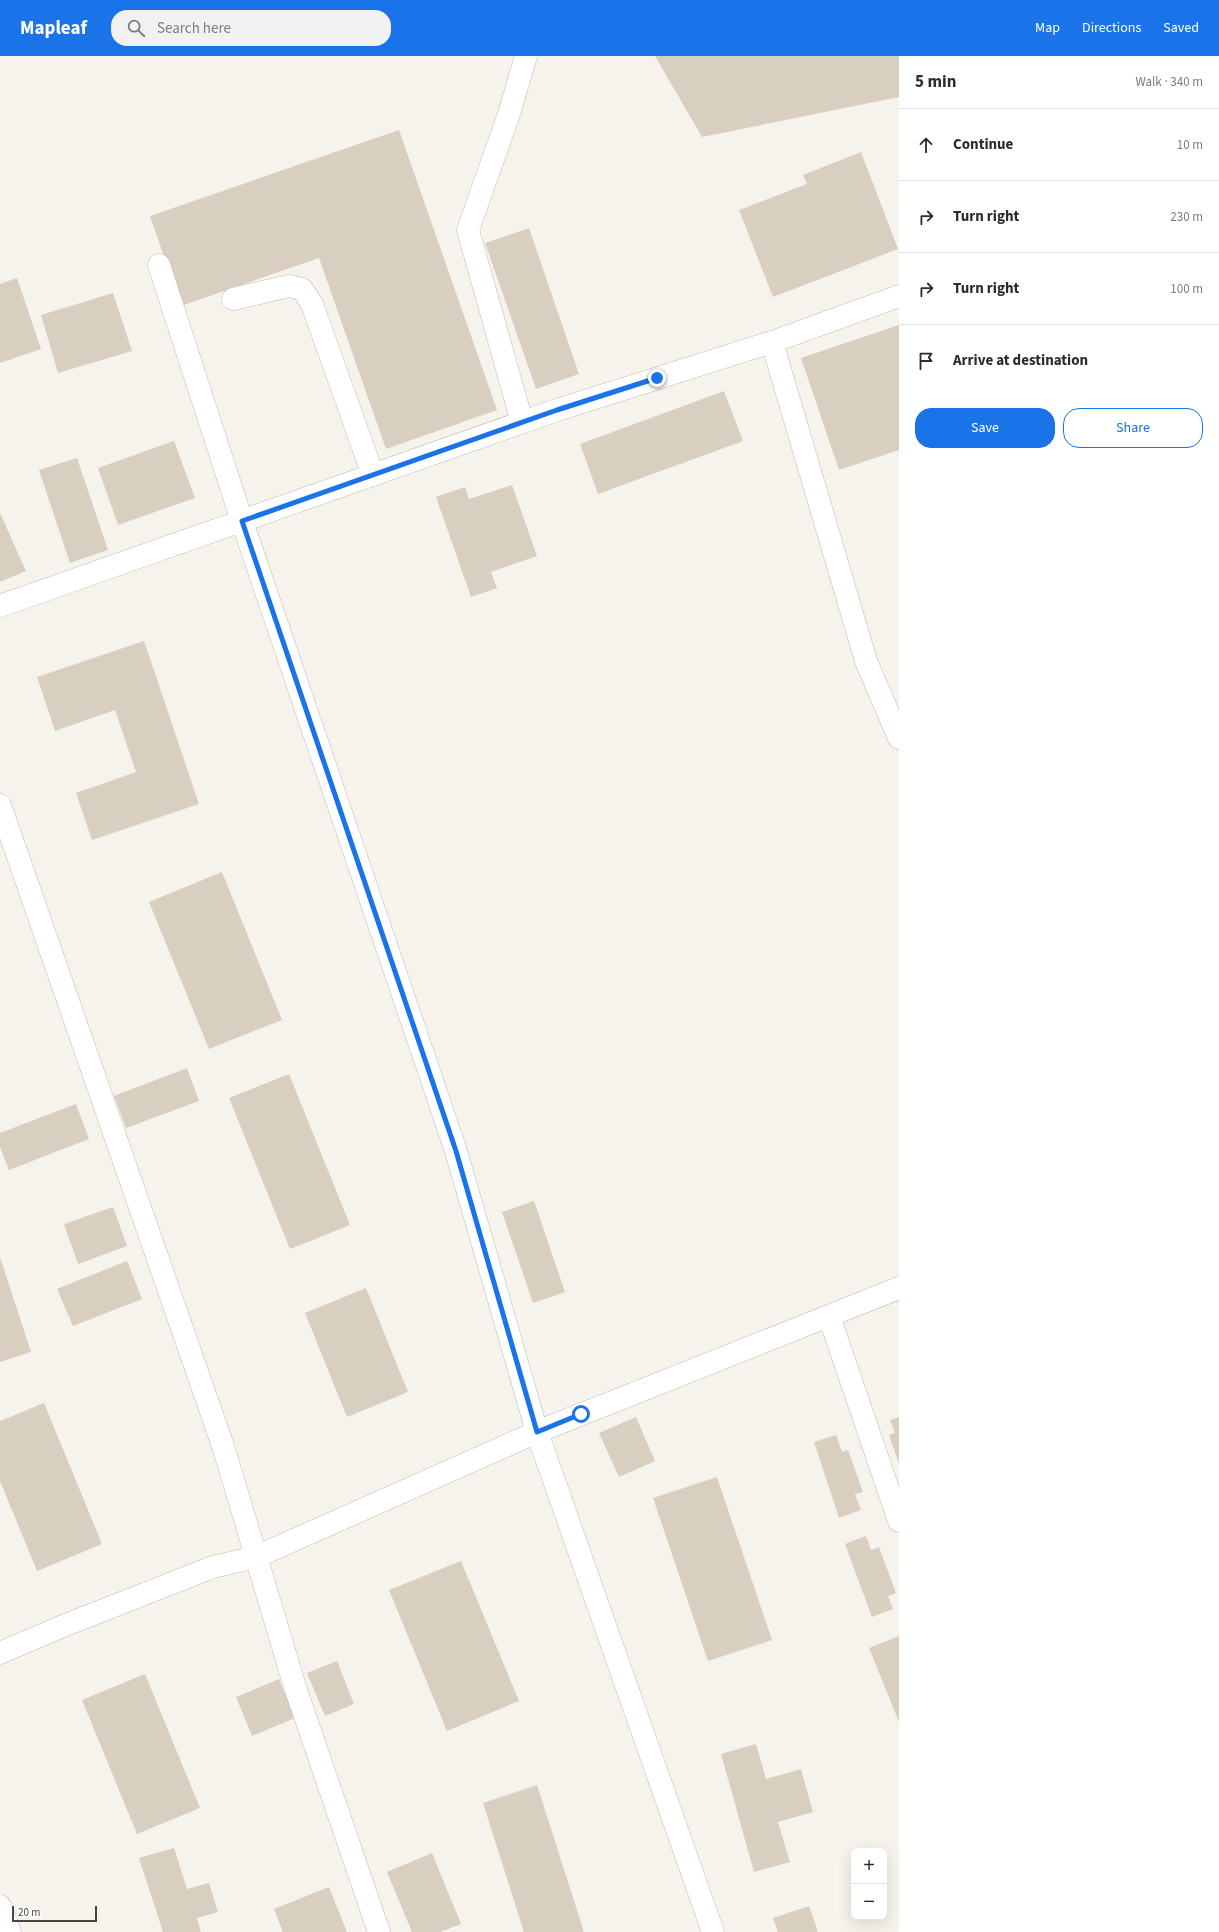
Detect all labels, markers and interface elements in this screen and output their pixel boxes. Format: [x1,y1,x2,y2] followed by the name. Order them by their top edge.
[111,10,391,46] search box
[20,15,87,42] text: Mapleaf
[125,17,147,39] icon: search
[157,18,231,39] text: Search here
[1035,18,1060,38] text: Map
[1082,18,1141,38] text: Directions
[1163,18,1199,38] text: Saved
[915,70,956,94] text: 5 min
[1135,73,1203,91] text: Walk · 340 m
[915,134,937,156] icon: ahead
[953,134,1013,155] text: Continue
[1177,136,1203,154] text: 10 m
[915,206,937,228] icon: right
[953,206,1019,227] text: Turn right
[1170,208,1203,226] text: 230 m
[915,278,937,300] icon: right
[953,278,1019,299] text: Turn right
[1170,280,1203,298] text: 100 m
[915,350,937,372] icon: arrive
[953,350,1088,371] text: Arrive at destination
[648,369,666,387] route end
[915,408,1055,448] button: Save
[1063,408,1203,448] button: Share
[572,1405,590,1423] route start
[851,1848,887,1920] map controls
[851,1848,887,1884] button: +
[851,1884,887,1920] button: −
[12,1904,97,1923] scale bar
[18,1905,40,1920] text: 20 m

